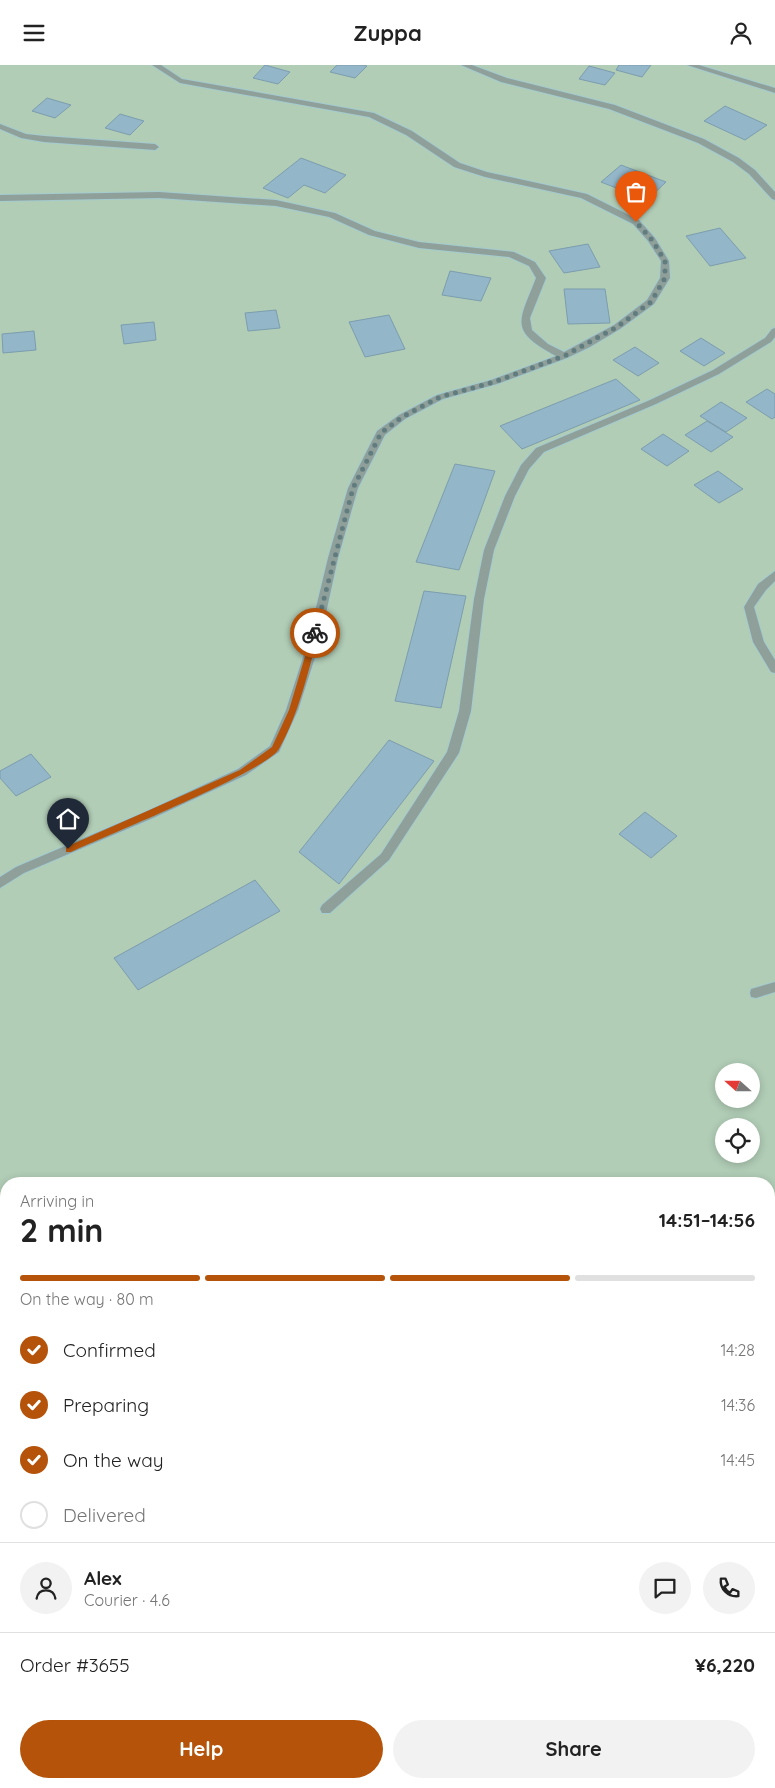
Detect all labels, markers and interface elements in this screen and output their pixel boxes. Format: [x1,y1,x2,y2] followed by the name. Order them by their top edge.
[20,19,48,47] icon: menu
[353,19,422,47] text: Zuppa
[727,19,755,47] icon: person
[615,171,657,222] pin
[622,178,650,206] icon: bag
[290,608,340,658] courier
[301,619,329,647] icon: bike
[47,798,89,849] pin
[54,805,82,833] icon: home
[715,1063,760,1107] north arrow
[715,1063,760,1163] map controls
[715,1118,760,1163] button: locate
[20,1191,94,1211] text: Arriving in
[659,1208,755,1232] text: 14:51–14:56
[20,1210,103,1250] text: 2 min
[20,1289,154,1309] text: On the way · 80 m
[20,1336,48,1364] icon: check
[63,1338,156,1362] text: Confirmed
[720,1340,755,1360] text: 14:28
[20,1391,48,1419] icon: check
[63,1393,149,1417] text: Preparing
[721,1395,755,1415] text: 14:36
[20,1446,48,1474] icon: check
[63,1448,164,1472] text: On the way
[721,1450,755,1470] text: 14:45
[63,1503,146,1527] text: Delivered
[20,1562,72,1614] button: person
[639,1562,691,1614] button: chat
[703,1562,755,1614] button: phone
[84,1566,122,1590] text: Alex
[84,1590,170,1610] text: Courier · 4.6
[20,1653,130,1677] text: Order #3655
[695,1653,755,1677] text: ¥6,220
[20,1720,383,1778] button: Help
[393,1720,755,1778] button: Share

